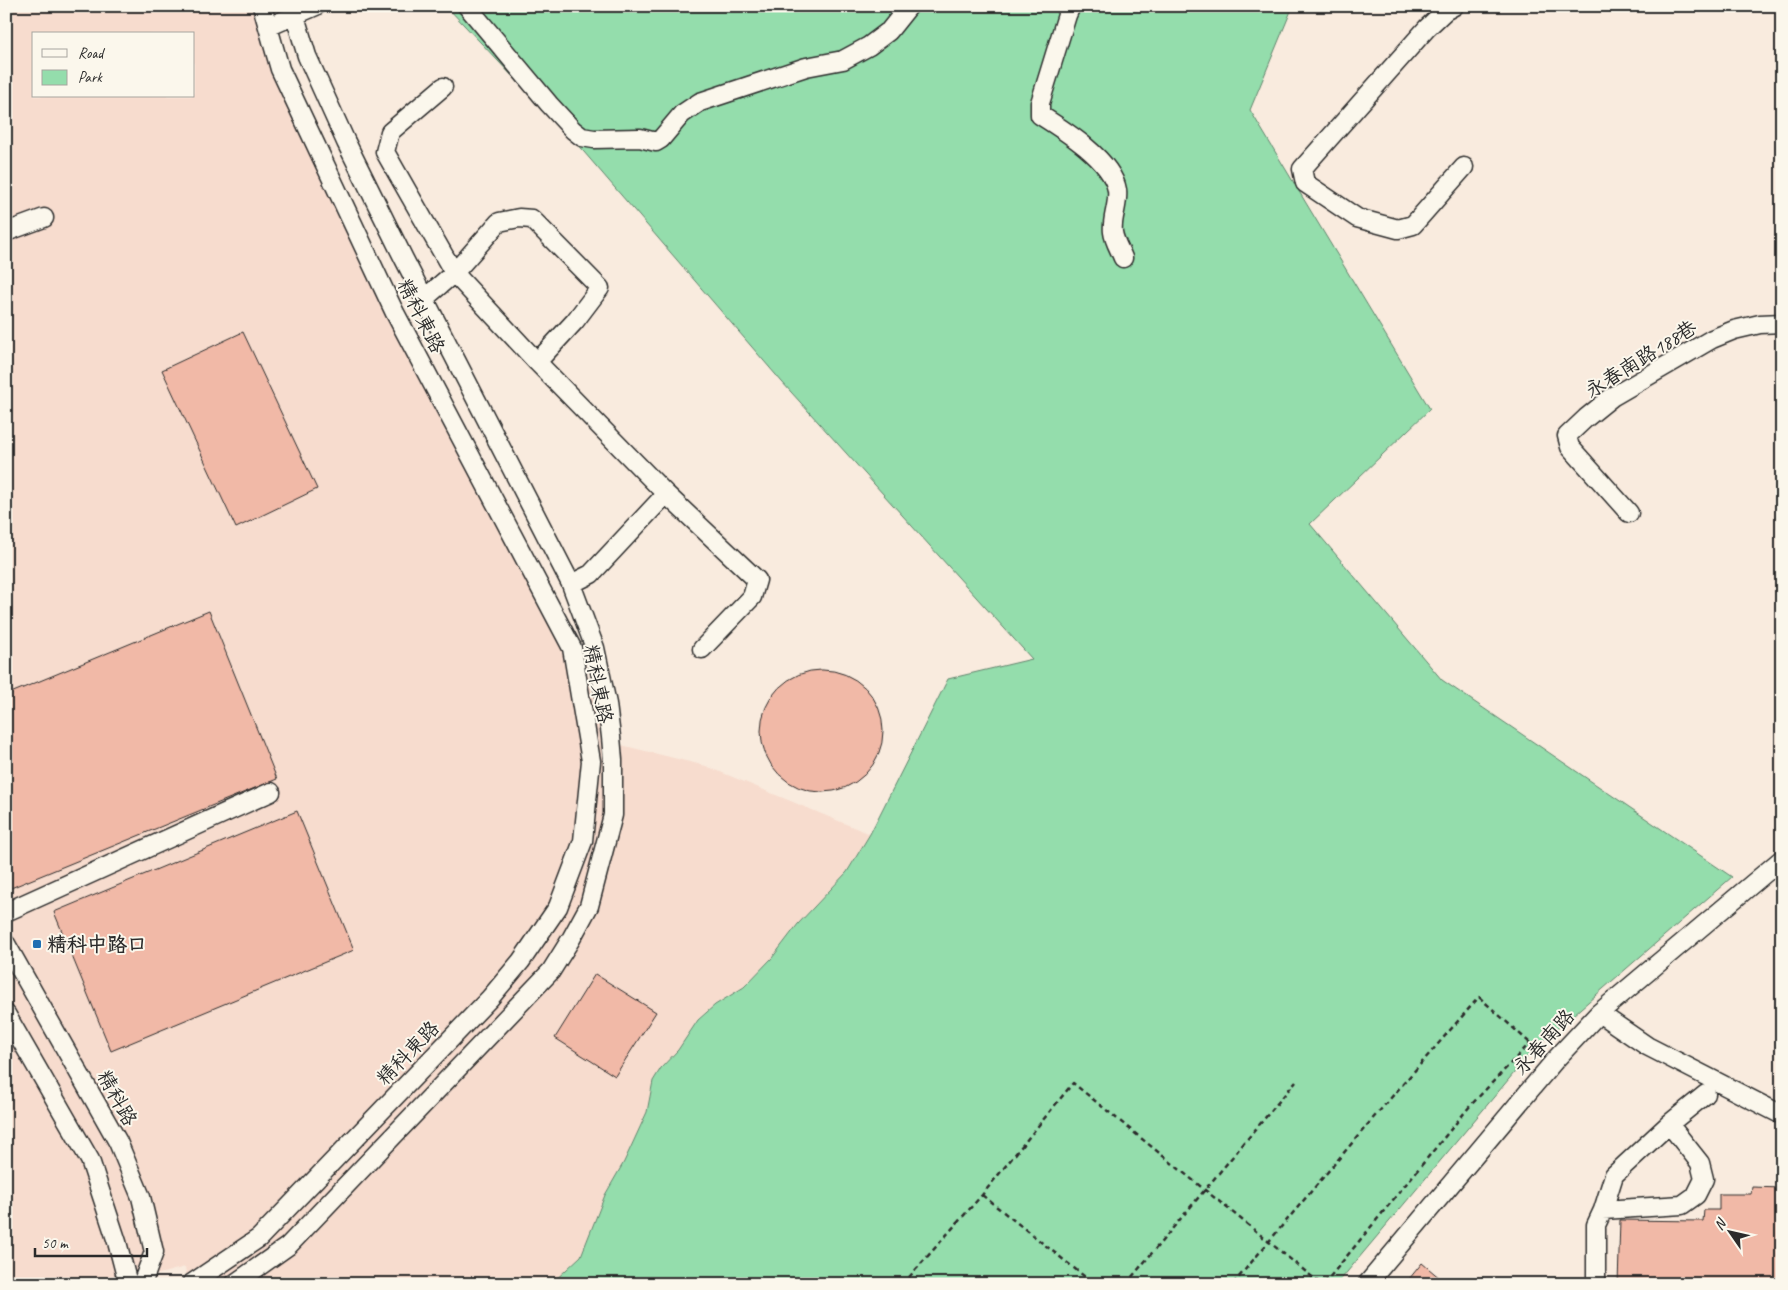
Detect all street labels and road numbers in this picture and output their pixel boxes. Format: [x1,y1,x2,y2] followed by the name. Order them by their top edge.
[392,275,451,358] street label: 精科東路
[1581,314,1702,403] street label: 永春南路188巷
[578,642,618,727] street label: 精科東路
[1508,1003,1581,1080] street label: 永春南路
[371,1015,445,1090] street label: 精科東路
[92,1066,143,1131] street label: 精科路

